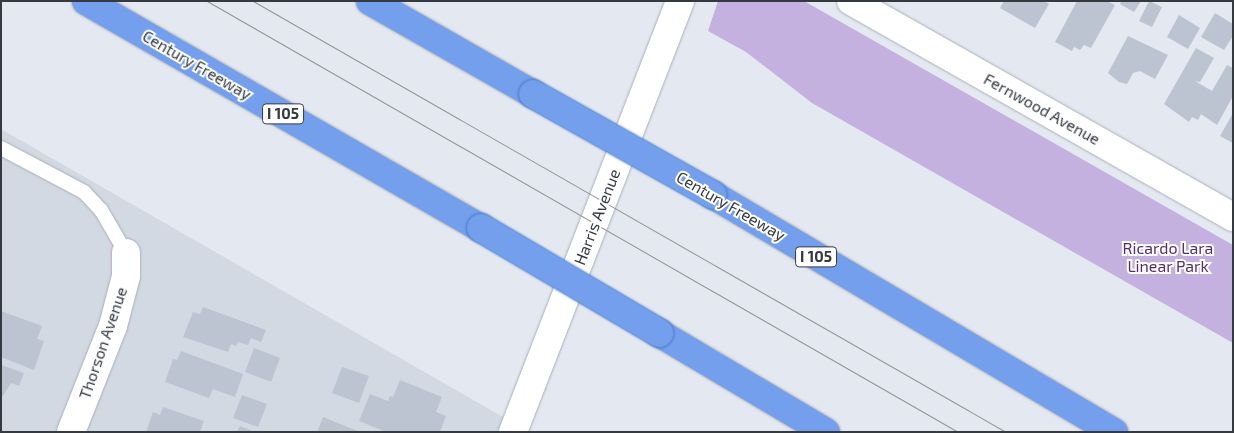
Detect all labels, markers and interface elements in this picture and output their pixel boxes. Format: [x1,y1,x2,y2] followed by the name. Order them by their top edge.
[139,26,255,104] street label: Century Freeway
[980,69,1104,149] street label: Fernwood Avenue
[262,102,304,126] road number: I 105
[570,166,624,268] street label: Harris Avenue
[673,167,789,245] street label: Century Freeway
[1123,238,1213,276] park label: Ricardo Lara Linear Park
[795,244,837,270] road number: I 105
[75,284,131,402] street label: Thorson Avenue

